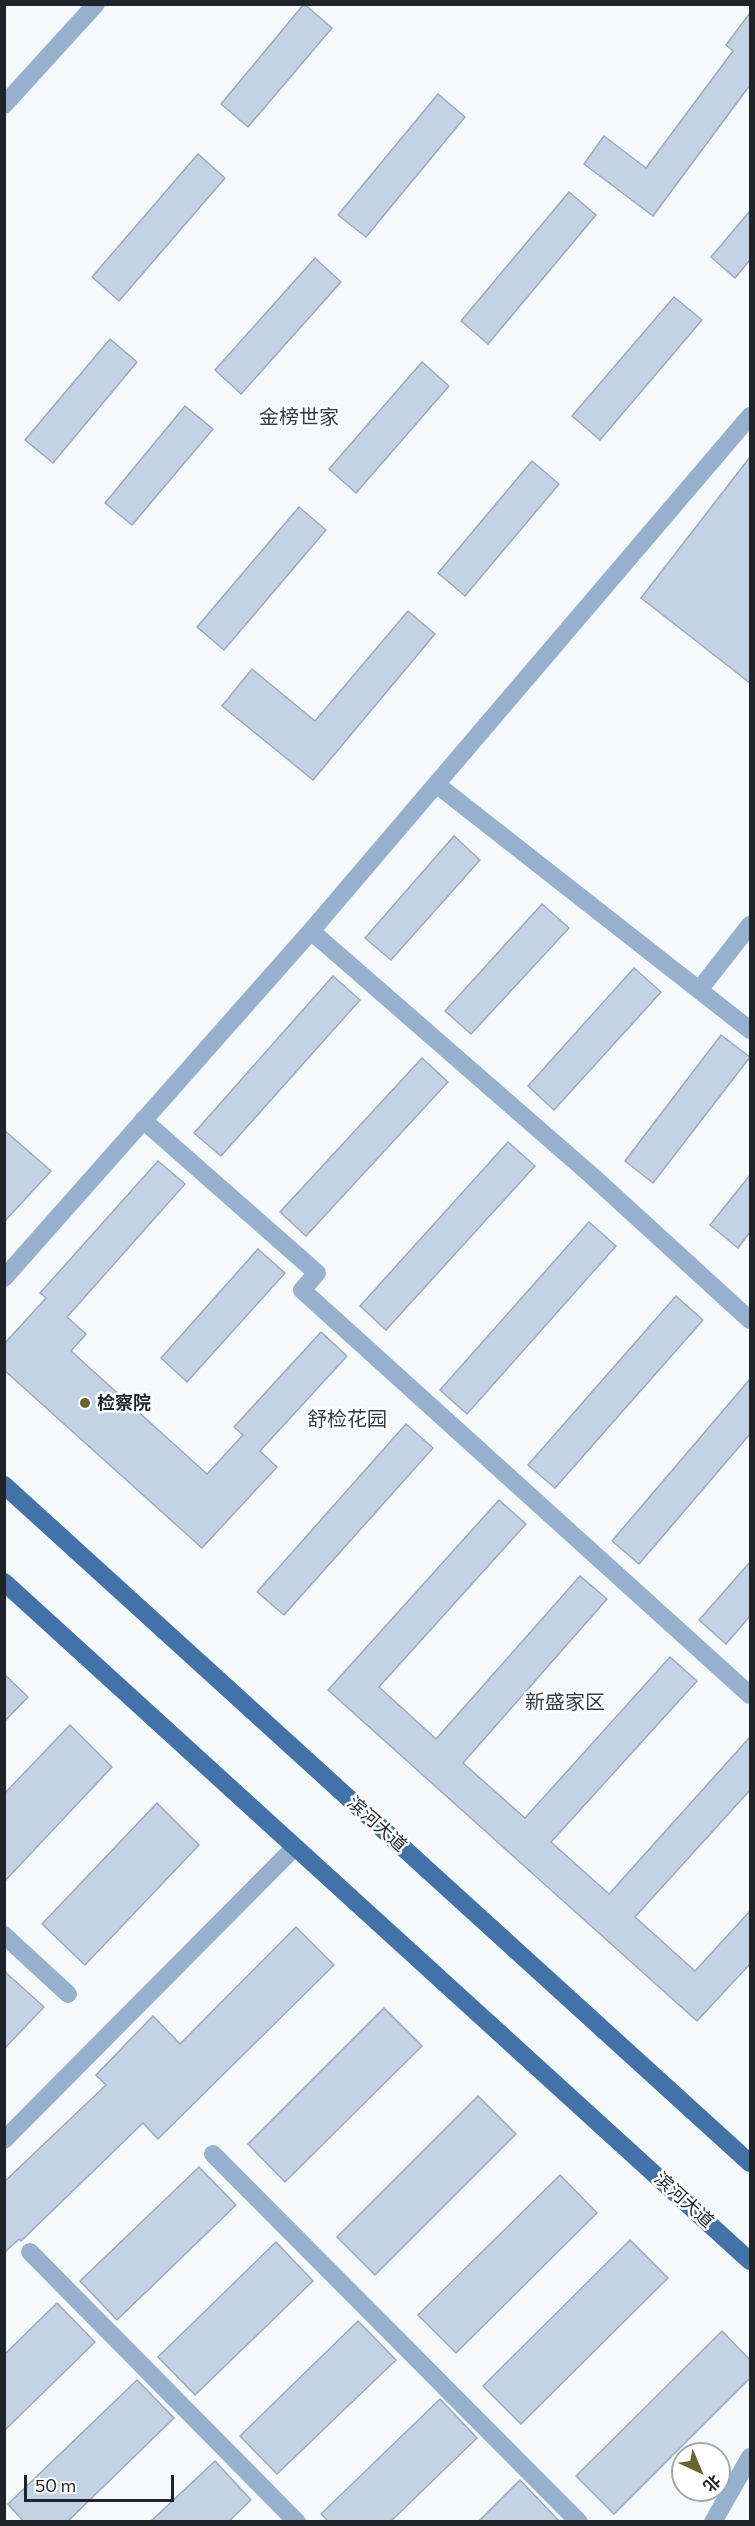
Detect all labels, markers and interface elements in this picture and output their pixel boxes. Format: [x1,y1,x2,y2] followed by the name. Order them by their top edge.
[259,405,339,429] district label: 金榜世家
[97,1392,151,1414] place label: 检察院
[78,1396,92,1410] marker: 检察院
[307,1407,387,1431] district label: 舒检花园
[525,1690,605,1714] district label: 新盛家区
[343,1792,411,1856] street label: 滨河大道
[650,2168,718,2232] street label: 滨河大道
[671,2442,731,2502] north arrow
[27,2463,177,2501] scale bar
[700,2471,725,2496] text: 北
[35,2474,76,2496] text: 50 m

